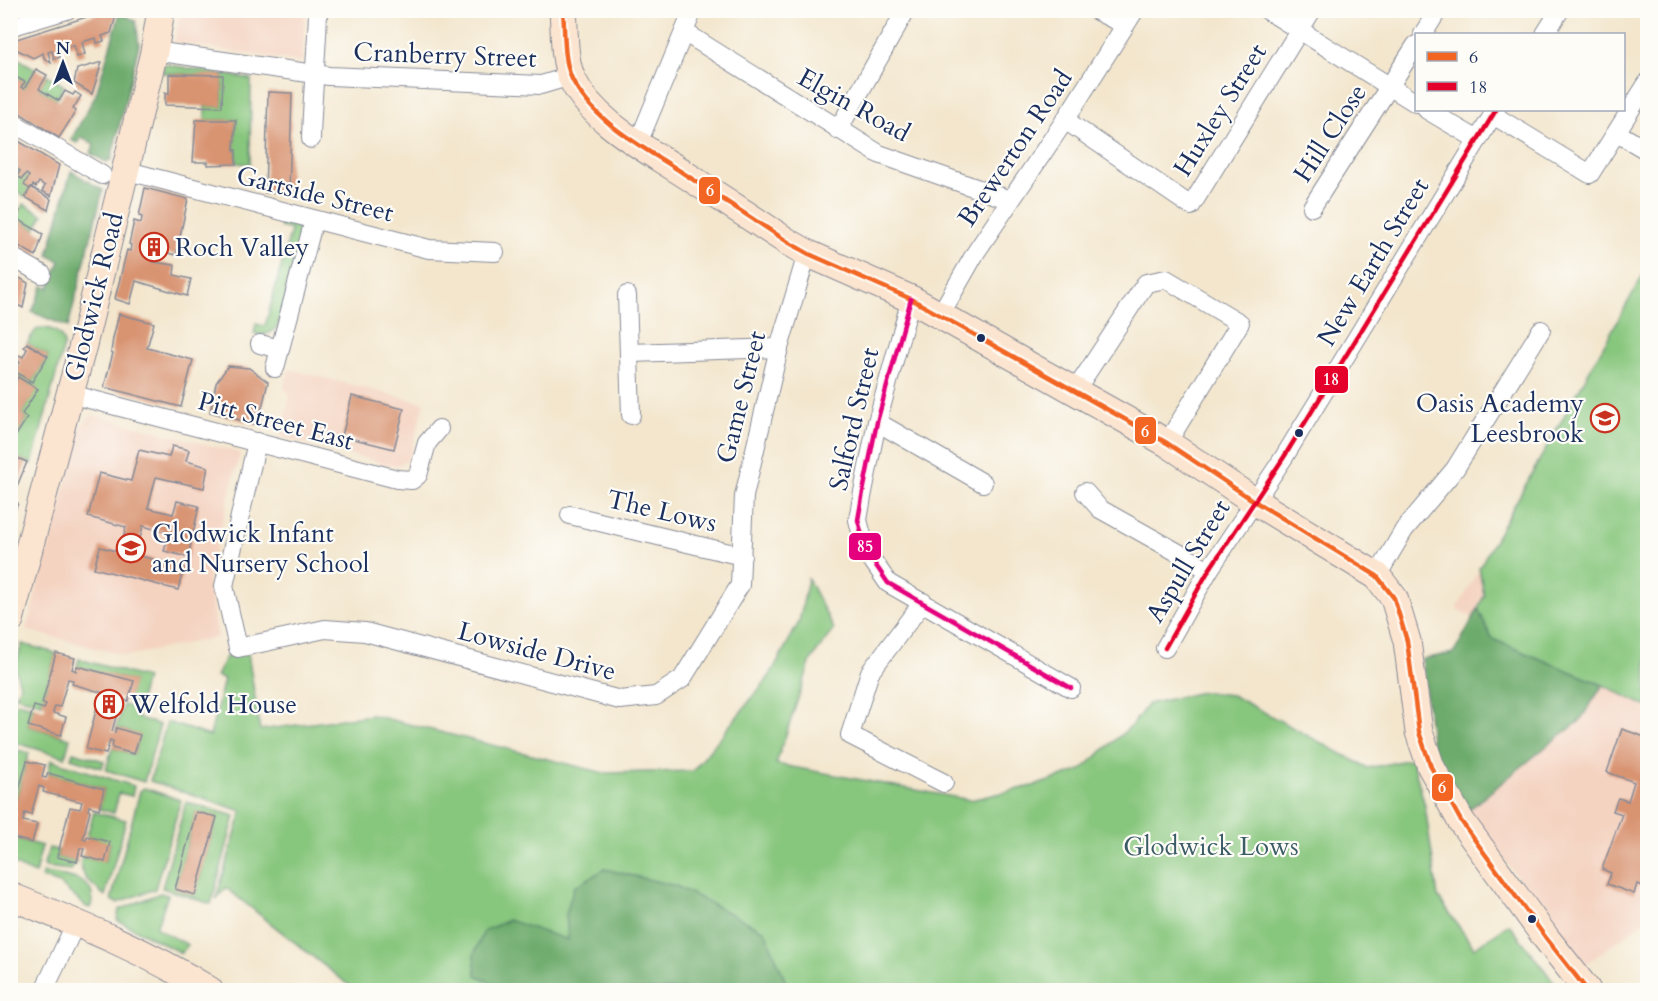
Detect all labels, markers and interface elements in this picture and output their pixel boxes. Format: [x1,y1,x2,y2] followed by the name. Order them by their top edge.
[33,33,93,93] north arrow
[1415,33,1625,111] legend
[353,34,537,76] street label: Cranberry Street
[1165,37,1275,183] street label: Huxley Street
[56,38,70,60] text: N
[1469,45,1478,70] text: 6
[792,60,917,150] street label: Elgin Road
[950,63,1081,233] street label: Brewerton Road
[1469,75,1487,100] text: 18
[1285,77,1375,189] street label: Hill Close
[233,158,397,230] street label: Gartside Street
[1309,171,1437,353] street label: New Earth Street
[698,176,721,205] line badge: 6
[706,180,714,202] text: 6
[56,209,132,385] street label: Glodwick Road
[175,230,310,265] place label: Roch Valley
[138,231,170,263] building icon: Roch Valley
[708,327,774,467] street label: Game Street
[975,332,987,344] unlabelled marker
[821,344,887,494] street label: Salford Street
[1314,365,1349,394] line badge: 18
[1323,369,1339,391] text: 18
[194,383,358,459] street label: Pitt Street East
[1416,386,1584,451] place label: Oasis Academy Leesbrook
[1589,402,1621,434] school or university icon: Oasis Academy Leesbrook
[1134,416,1157,445] line badge: 6
[1141,421,1149,443] text: 6
[1293,427,1305,439] unlabelled marker
[604,481,720,541] street label: The Lows
[1137,493,1239,629] street label: Aspull Street
[152,516,370,581] place label: Glodwick Infant and Nursery School
[115,532,147,564] school or university icon: Glodwick Infant and Nursery School
[848,532,882,561] line badge: 85
[857,536,873,558] text: 85
[454,613,620,689] street label: Lowside Drive
[129,687,297,722] place label: Welfold House
[93,688,125,720] building icon: Welfold House
[1431,773,1454,802] line badge: 6
[1438,777,1446,799] text: 6
[1123,829,1299,864] park label: Glodwick Lows
[1526,913,1538,925] unlabelled marker

